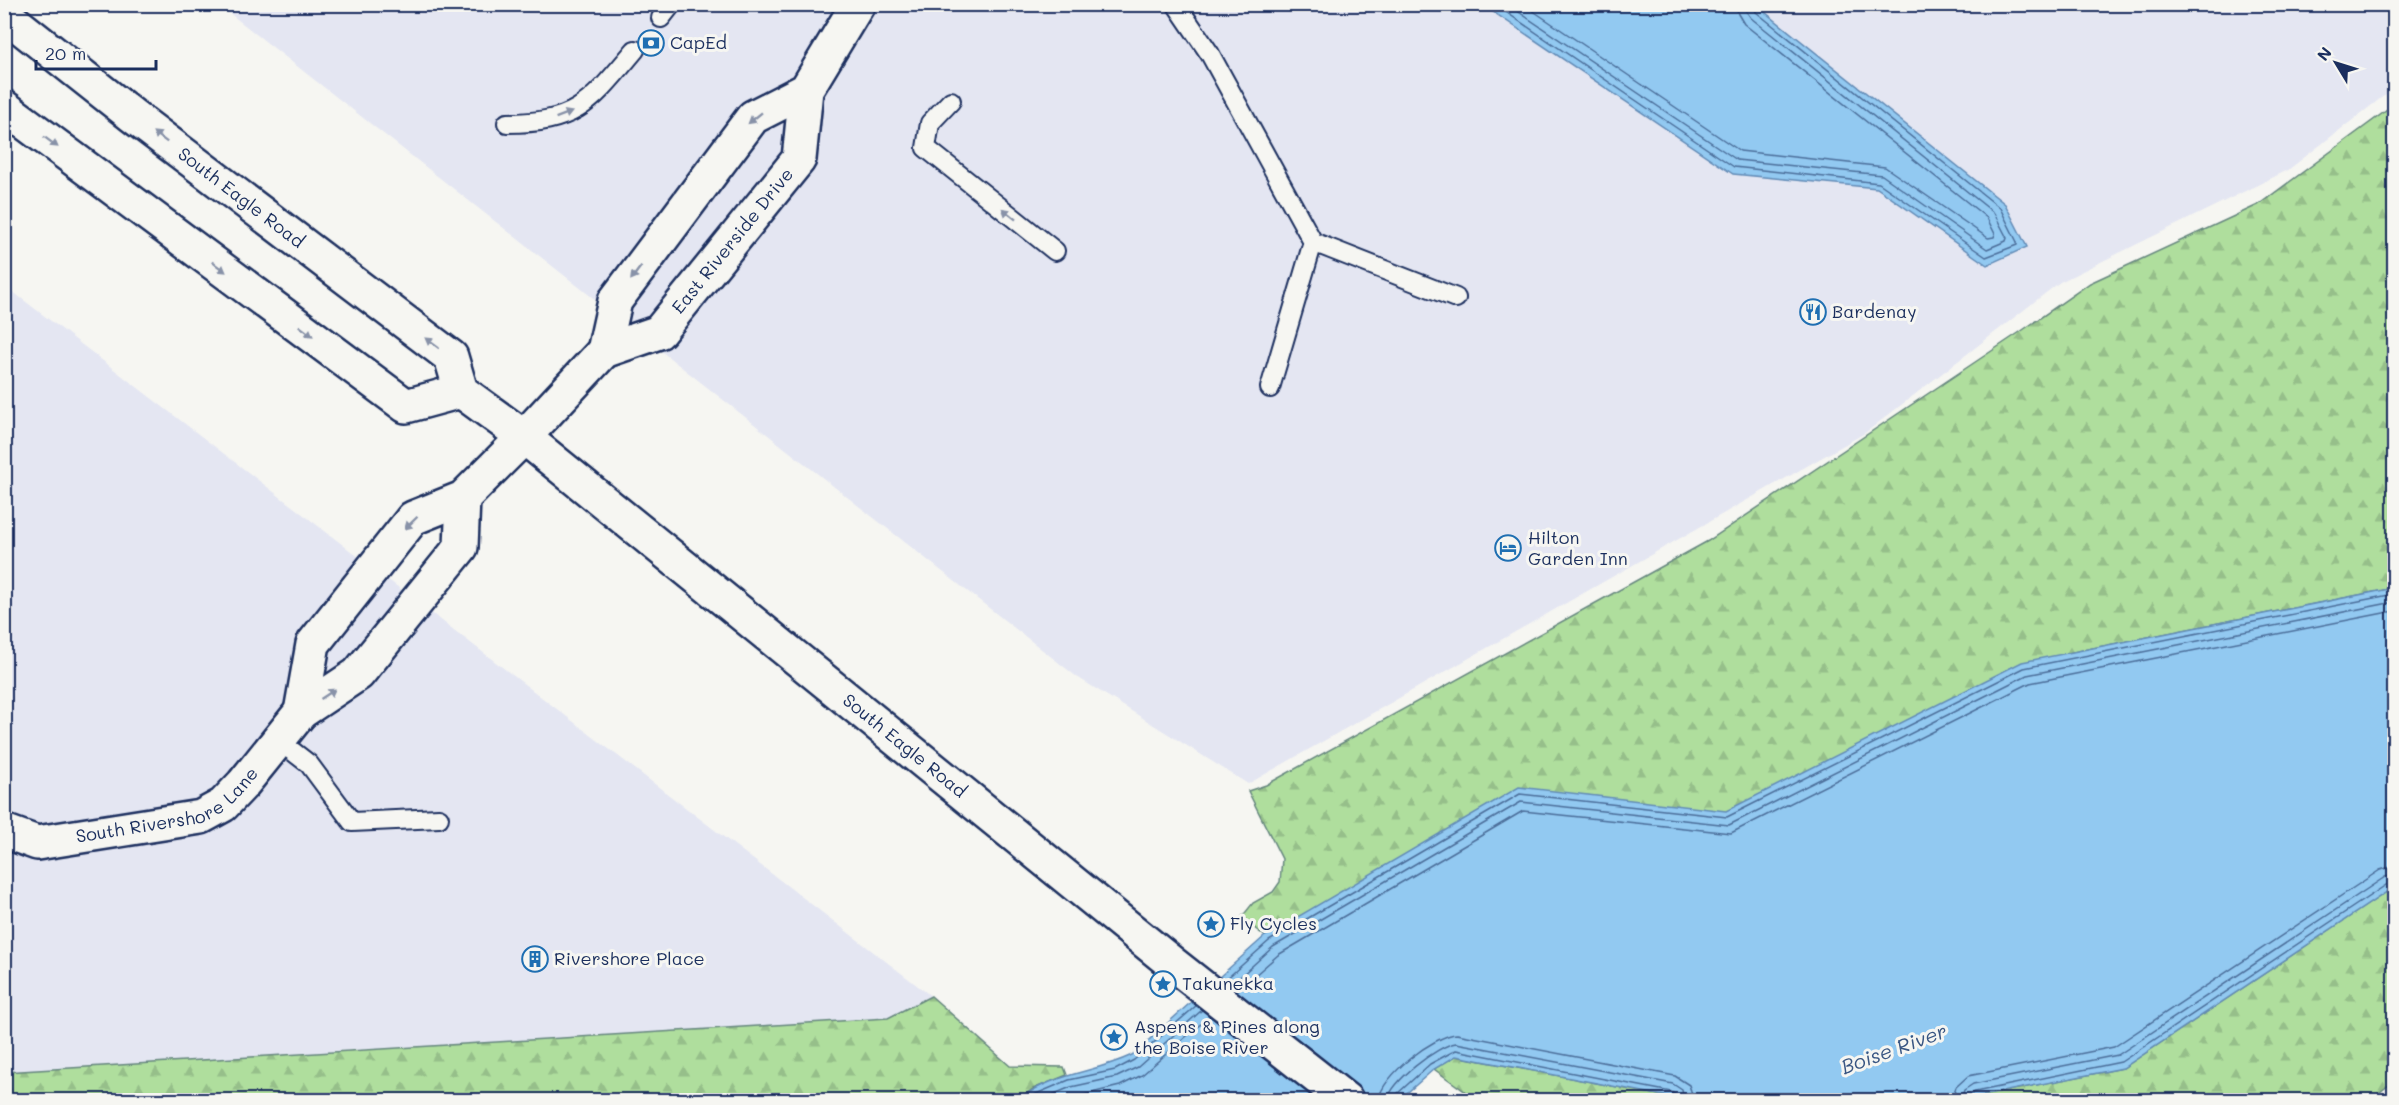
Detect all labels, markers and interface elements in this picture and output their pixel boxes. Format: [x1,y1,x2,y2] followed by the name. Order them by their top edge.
[636,28,666,58] bank icon: CapEd
[670,30,727,54] place label: CapEd
[36,33,156,71] scale bar
[2306,33,2366,93] north arrow
[45,41,86,65] text: 20 m
[2312,42,2336,65] text: N
[555,110,573,120] one-way arrow
[747,112,763,125] one-way arrow
[152,131,167,143] one-way arrow
[43,136,59,148] one-way arrow
[173,141,310,253] street label: South Eagle Road
[666,162,798,318] street label: East Riverside Drive
[1001,208,1017,221] one-way arrow
[210,261,226,273] one-way arrow
[631,265,643,280] one-way arrow
[1798,297,1828,327] restaurant icon: Bardenay
[1832,299,1917,323] place label: Bardenay
[298,325,313,337] one-way arrow
[424,337,440,350] one-way arrow
[403,516,418,530] one-way arrow
[1528,525,1628,570] place label: Hilton Garden Inn
[1493,533,1523,563] hotel icon: Hilton Garden Inn
[838,688,972,803] street label: South Eagle Road
[320,689,336,700] one-way arrow
[74,762,263,848] street label: South Rivershore Lane
[1196,909,1226,939] place icon: Fly Cycles
[1230,911,1317,935] place label: Fly Cycles
[520,944,550,974] building icon: Rivershore Place
[554,946,705,970] place label: Rivershore Place
[1148,969,1178,999] place icon: Takunekka
[1182,971,1274,995] place label: Takunekka
[1134,1014,1320,1059] place label: Aspens & Pines along the Boise River
[1837,1017,1950,1079] water label: Boise River
[1099,1022,1129,1052] place icon: Aspens & Pines along the Boise River

